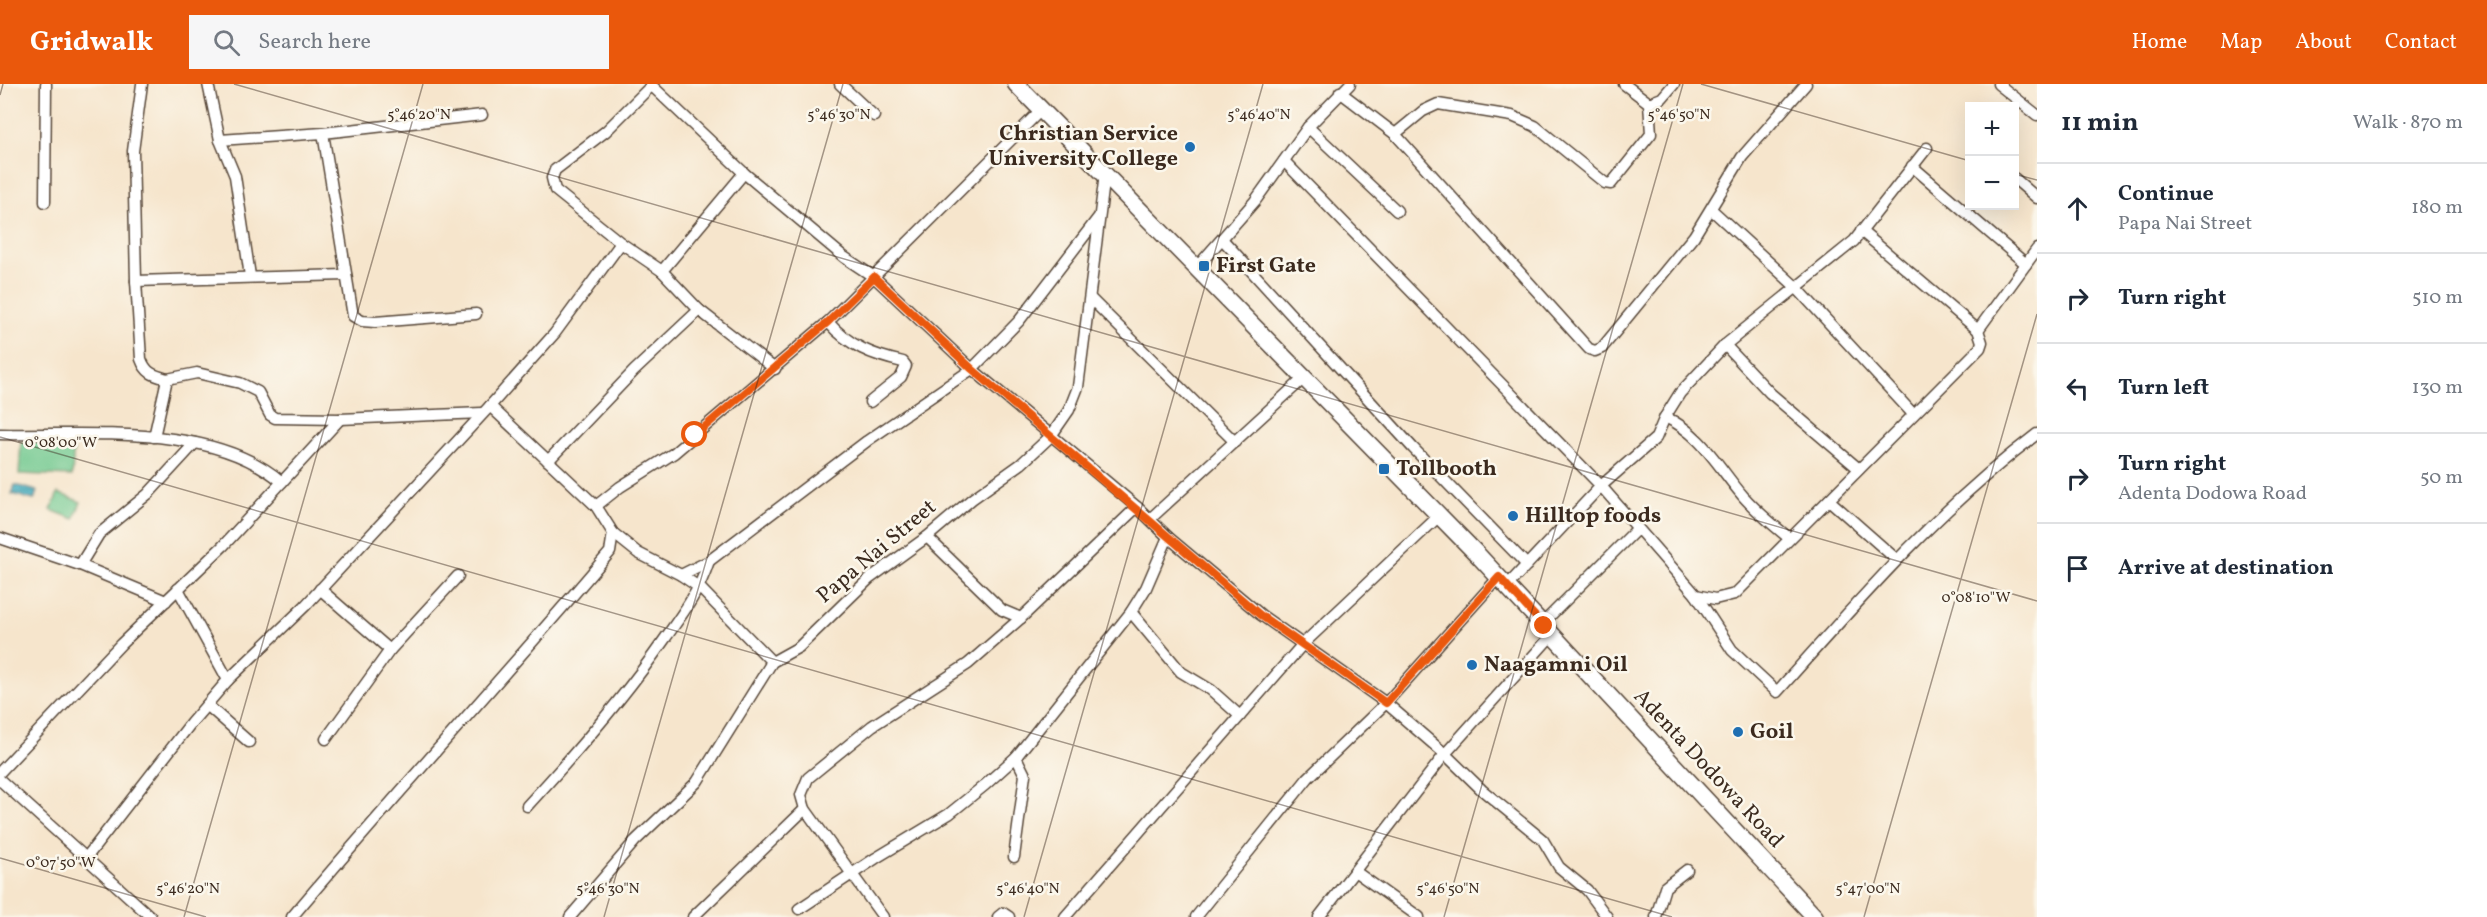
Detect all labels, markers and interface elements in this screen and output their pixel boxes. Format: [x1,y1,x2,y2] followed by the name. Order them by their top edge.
[189,15,609,69] search box
[30,23,153,62] text: Gridwalk
[210,26,243,59] icon: search
[258,27,371,58] text: Search here
[2132,28,2187,57] text: Home
[2220,28,2262,57] text: Map
[2295,28,2352,57] text: About
[2385,28,2457,57] text: Contact
[1965,102,2019,210] map controls
[1965,102,2019,156] button: +
[387,105,451,126] text: 5°46'20"N
[807,105,871,126] text: 5°46'30"N
[1227,105,1291,126] text: 5°46'40"N
[1648,105,1710,126] text: 5°46'50"N
[2061,105,2139,141] text: 11 min
[2353,109,2463,137] text: Walk · 870 m
[988,119,1178,175] place label: Christian Service University College
[1183,140,1197,154] marker: Christian Service University College
[1965,156,2019,210] button: −
[2118,179,2214,210] text: Continue
[2061,192,2094,225] icon: ahead
[2411,194,2463,222] text: 180 m
[2118,210,2252,238] text: Papa Nai Street
[1216,251,1316,282] place label: First Gate
[1197,259,1211,273] marker: First Gate
[2061,282,2094,315] icon: right
[2118,283,2226,314] text: Turn right
[2412,284,2463,312] text: 510 m
[2061,372,2094,405] icon: left
[2118,373,2209,404] text: Turn left
[2412,374,2463,402] text: 130 m
[681,421,707,447] route start
[25,433,97,454] text: 0°08'00"W
[2118,449,2226,480] text: Turn right
[1396,454,1497,485] place label: Tollbooth
[1377,462,1391,476] marker: Tollbooth
[2061,462,2094,495] icon: right
[2420,464,2463,492] text: 50 m
[2118,480,2307,508] text: Adenta Dodowa Road
[810,492,944,611] street label: Papa Nai Street
[1525,501,1661,532] place label: Hilltop foods
[1506,509,1520,523] marker: Hilltop foods
[2061,552,2094,585] icon: arrive
[2118,553,2334,584] text: Arrive at destination
[1941,588,2011,609] text: 0°08'10"W
[1530,612,1556,638] route end
[1484,650,1628,681] place label: Naagamni Oil
[1465,658,1479,672] marker: Naagamni Oil
[1626,682,1790,856] street label: Adenta Dodowa Road
[1750,717,1793,748] place label: Goil
[1731,725,1745,739] marker: Goil
[26,853,96,874] text: 0°07'50"W
[156,879,220,900] text: 5°46'20"N
[576,879,640,900] text: 5°46'30"N
[996,879,1060,900] text: 5°46'40"N
[1417,879,1479,900] text: 5°46'50"N
[1836,879,1900,900] text: 5°47'00"N

